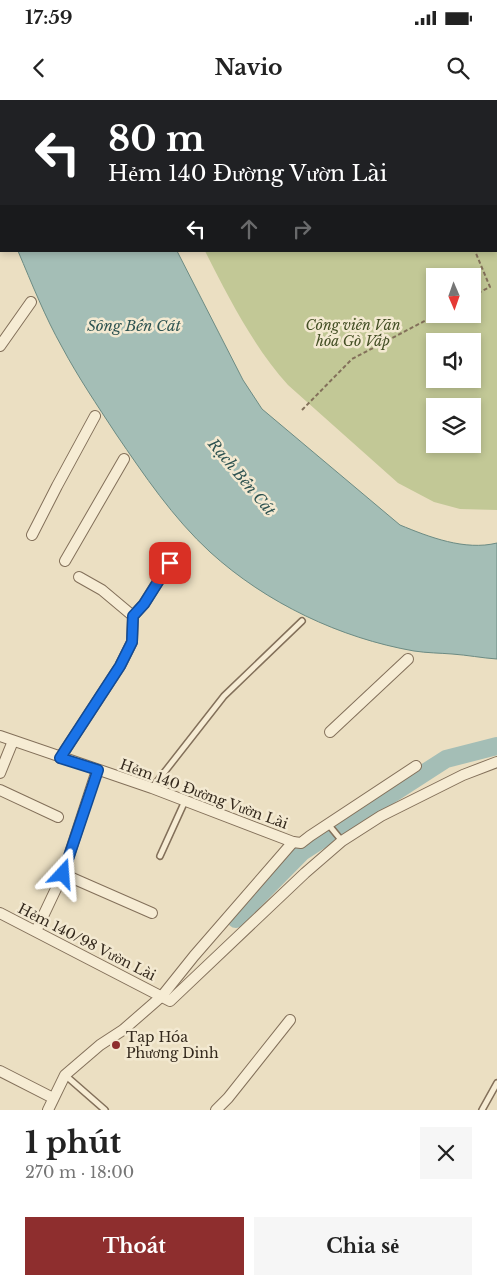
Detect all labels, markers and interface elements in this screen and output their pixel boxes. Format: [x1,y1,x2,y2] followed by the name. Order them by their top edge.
[25,6,73,29] text: 17:59
[25,54,53,82] icon: back
[214,54,283,81] text: Navio
[444,54,472,82] icon: search
[108,117,205,160] text: 80 m
[25,120,90,185] icon: left
[108,160,387,187] text: Hẻm 140 Đường Vườn Lài
[182,215,210,243] icon: left
[235,215,263,243] icon: ahead
[288,215,316,243] icon: right
[426,268,481,322] north arrow
[426,268,481,453] map controls
[87,316,182,335] water label: Sông Bến Cát
[305,316,401,350] park label: Công viên Văn hóa Gò Vấp
[426,333,481,388] button: sound
[426,398,481,453] button: layers
[204,434,280,520] water label: Rạch Bến Cát
[149,542,191,584] pin
[156,549,184,577] icon: arrive
[117,755,291,833] street label: Hẻm 140 Đường Vườn Lài
[36,847,88,899] position arrow
[15,899,159,985] street label: Hẻm 140/98 Vườn Lài
[126,1028,219,1062] place label: Tạp Hóa Phương Dinh
[110,1039,122,1051] marker: Tạp Hóa Phương Dinh
[25,1124,121,1161] text: 1 phút
[420,1127,472,1179] button: close
[25,1162,134,1182] text: 270 m · 18:00
[25,1217,244,1275] button: Thoát
[254,1217,472,1275] button: Chia sẻ

